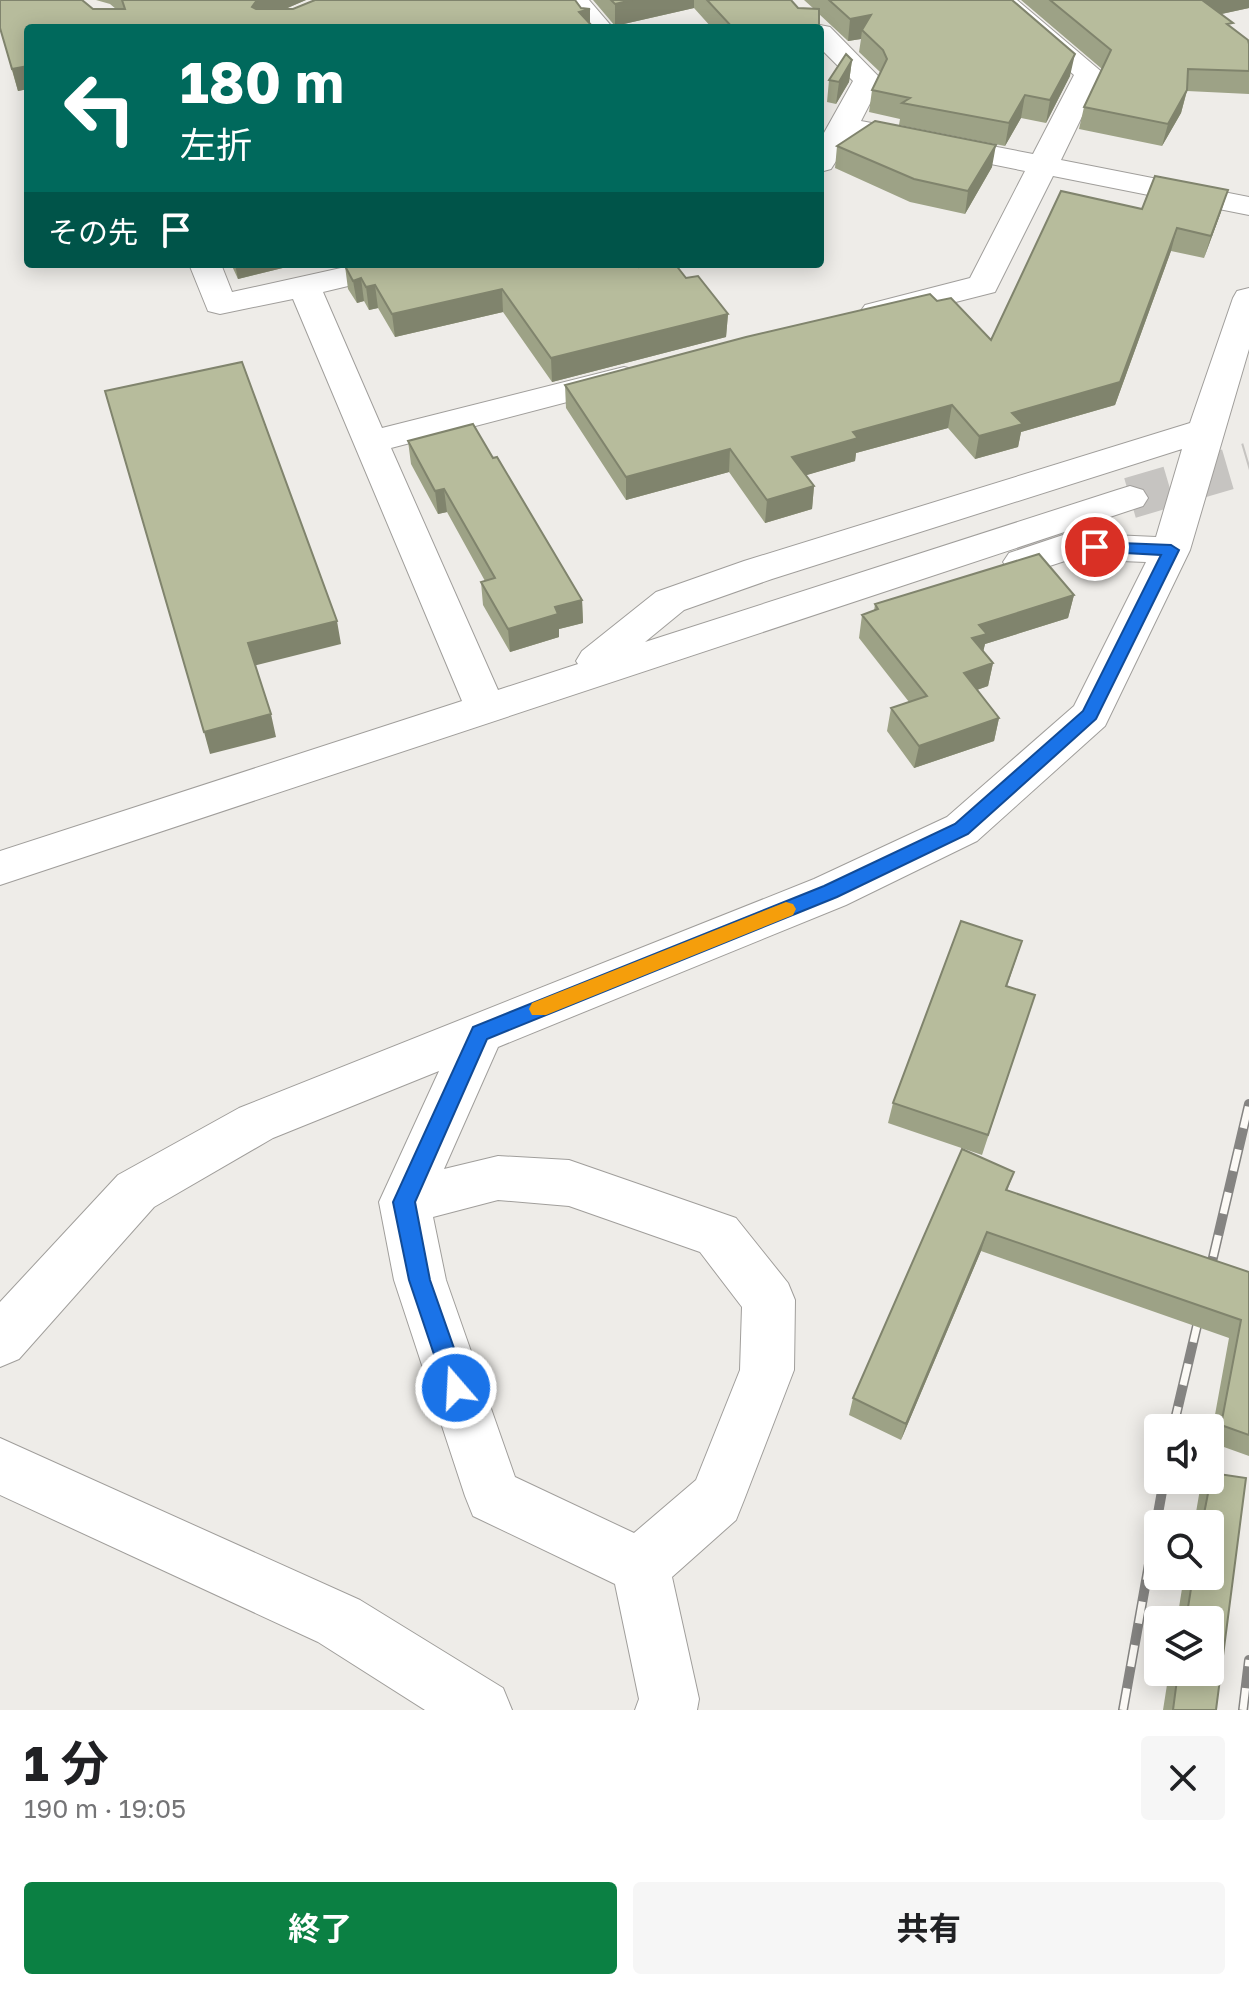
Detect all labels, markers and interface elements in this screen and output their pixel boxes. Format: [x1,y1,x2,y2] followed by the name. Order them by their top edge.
[180,48,344,115] text: 180 m
[48,56,152,160] icon: left
[180,123,252,166] text: 左折
[154,208,198,252] icon: arrive
[48,214,138,250] text: その先
[1061,513,1129,581] pin
[1073,525,1117,569] icon: arrive
[414,1346,498,1430] position arrow
[1144,1414,1224,1686] map controls
[1144,1414,1224,1494] button: sound
[1144,1510,1224,1590] button: search
[1144,1606,1224,1686] button: layers
[24,1734,109,1792] text: 1 分
[1141,1736,1225,1820] button: close
[24,1793,186,1824] text: 190 m · 19:05
[24,1882,617,1974] button: 終了
[633,1882,1225,1974] button: 共有

